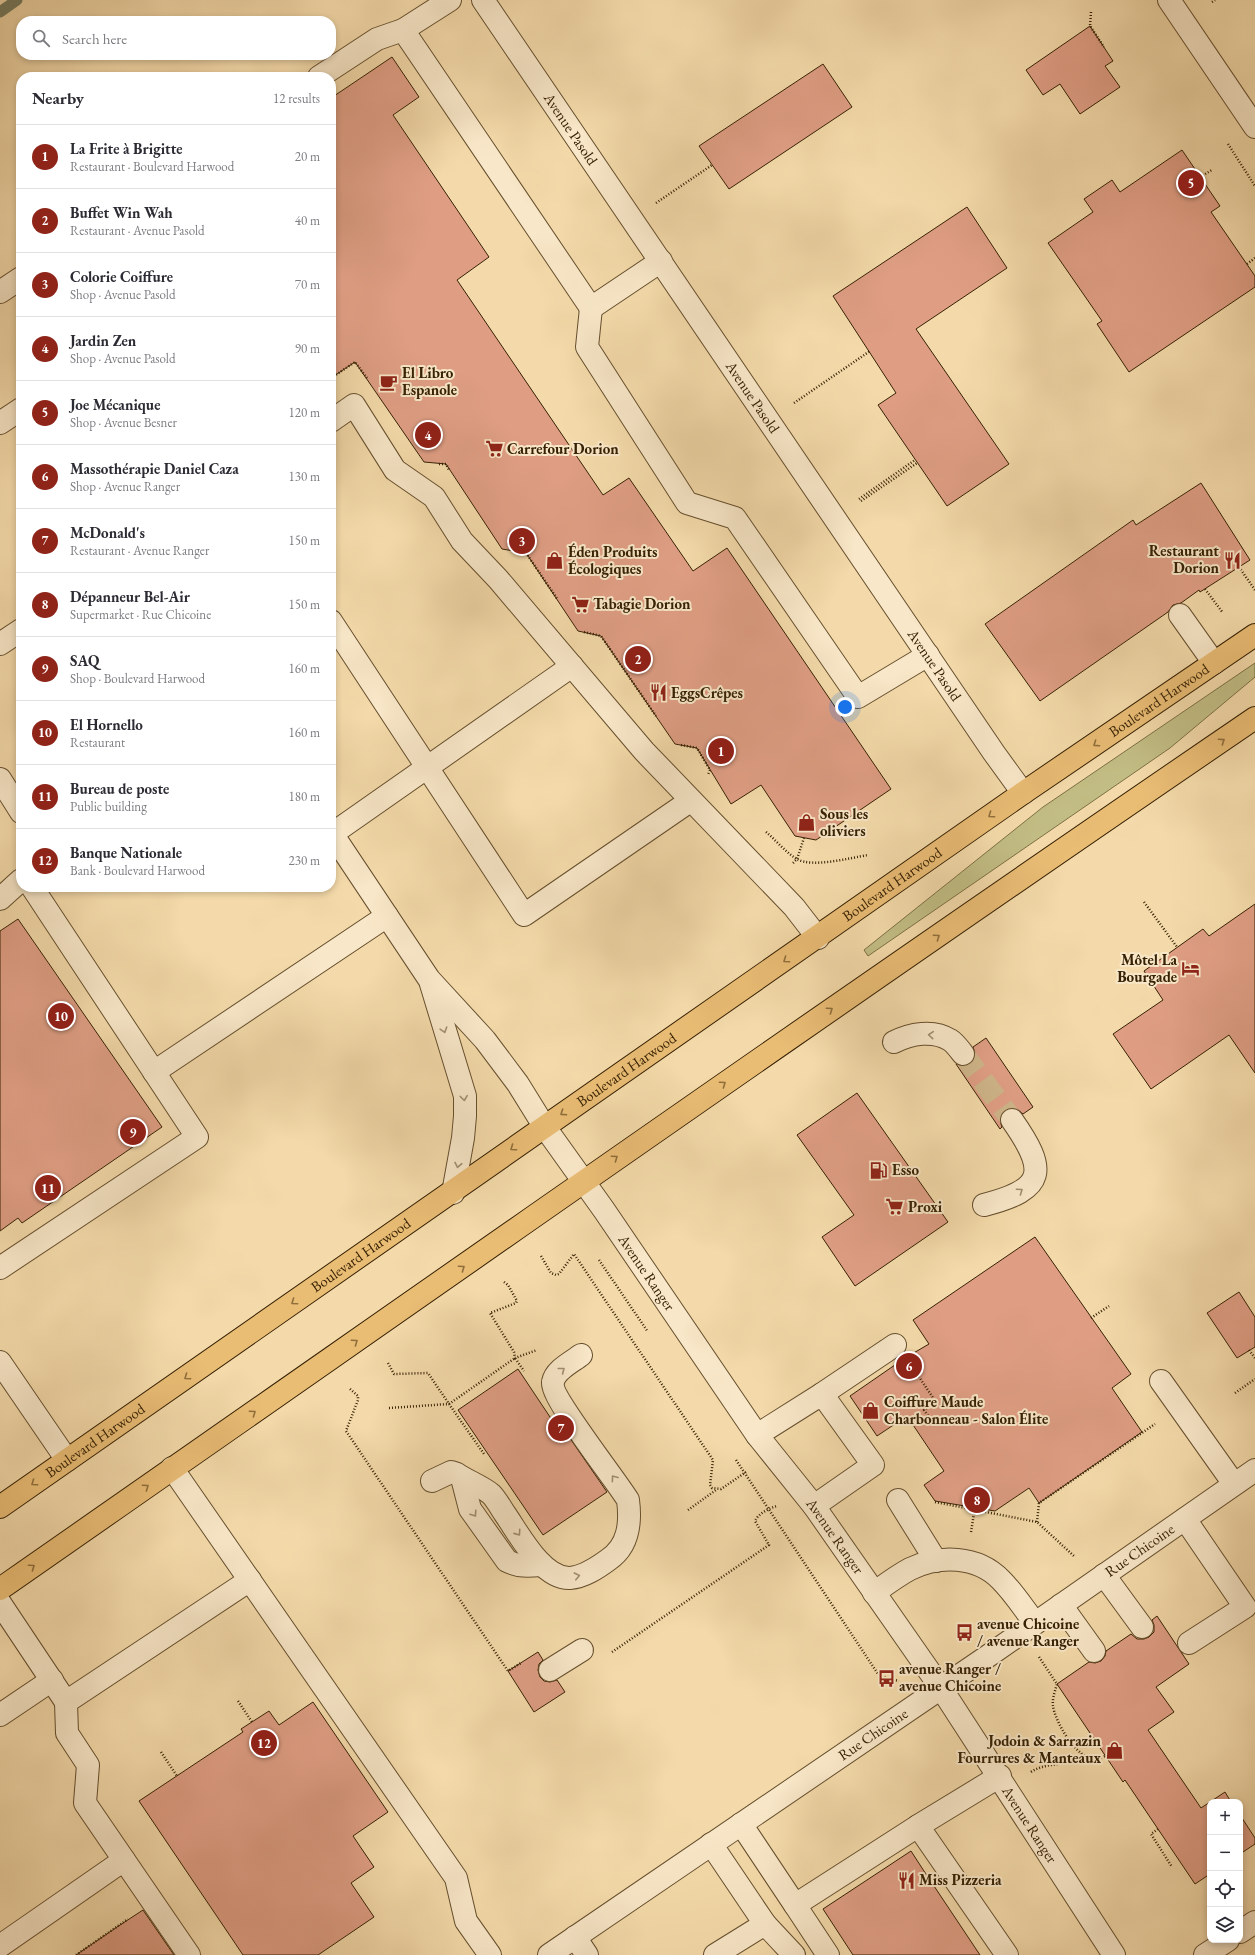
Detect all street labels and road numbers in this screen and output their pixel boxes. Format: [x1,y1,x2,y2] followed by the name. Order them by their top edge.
[539,88,602,169] street label: Avenue Pasold
[721,356,784,437] street label: Avenue Pasold
[903,625,966,705] street label: Avenue Pasold
[1105,659,1213,741] street label: Boulevard Harwood
[838,842,946,925] street label: Boulevard Harwood
[573,1028,680,1111] street label: Boulevard Harwood
[307,1213,414,1296] street label: Boulevard Harwood
[614,1230,680,1314] street label: Avenue Ranger
[41,1399,149,1482] street label: Boulevard Harwood
[802,1493,868,1577] street label: Avenue Ranger
[1101,1519,1178,1581] street label: Rue Chicoine
[834,1703,911,1764] street label: Rue Chicoine
[997,1781,1062,1867] street label: Avenue Ranger

